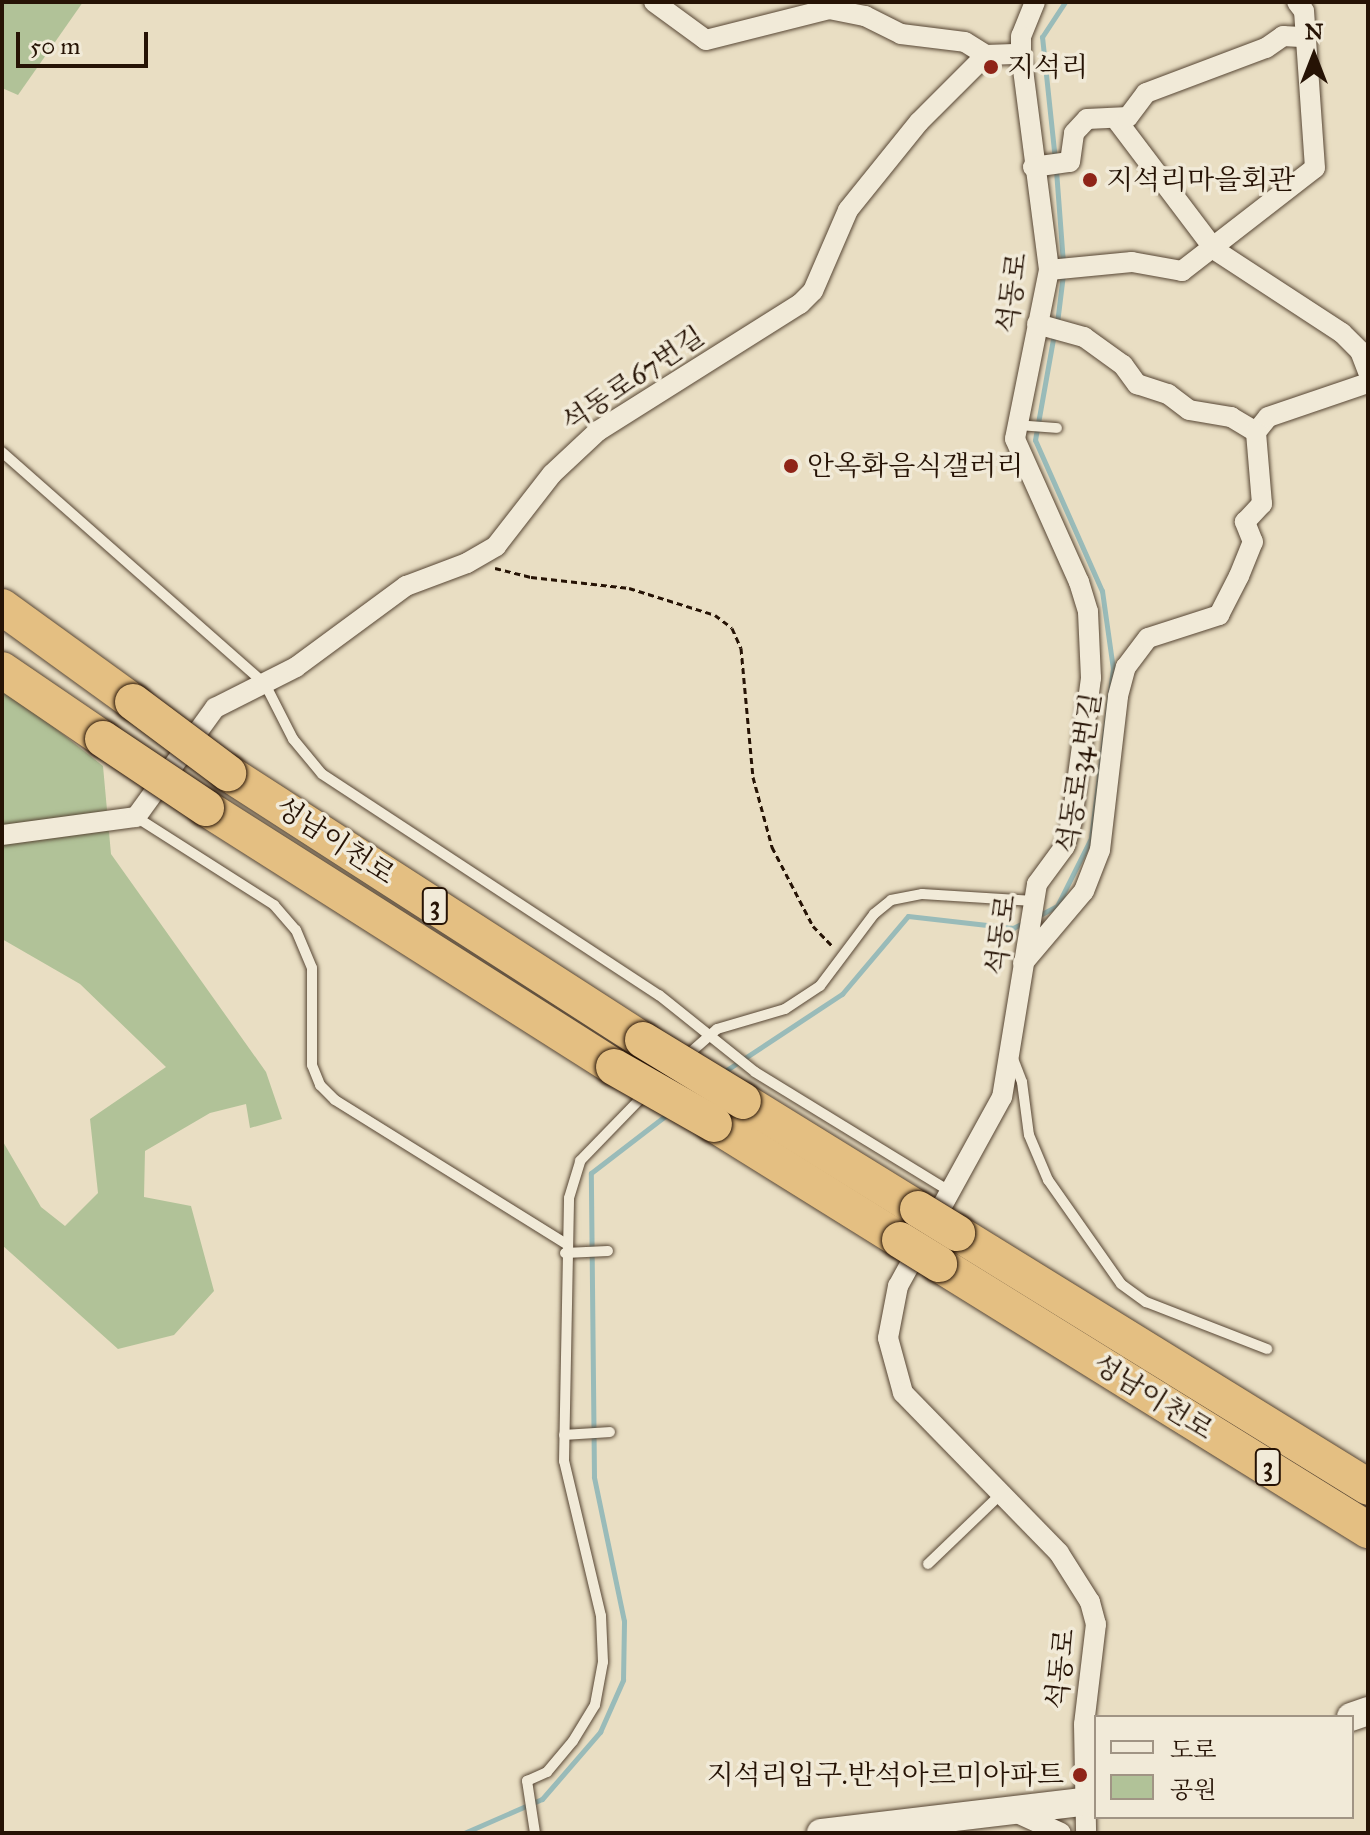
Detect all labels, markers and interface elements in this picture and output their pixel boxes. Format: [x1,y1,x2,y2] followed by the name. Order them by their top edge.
[20,16,152,66] scale bar
[1274,16,1354,96] north arrow
[1305,18,1323,45] text: N
[30,31,80,61] text: 50 m
[1007,50,1088,84] place label: 지석리
[982,58,1000,76] marker: 지석리
[1106,163,1295,197] place label: 지석리마을회관
[1081,171,1099,189] marker: 지석리마을회관
[990,250,1034,336] street label: 석동로
[555,319,711,439] street label: 석동로67번길
[807,449,1023,483] place label: 안옥화음식갤러리
[782,457,800,475] marker: 안옥화음식갤러리
[1050,690,1108,856] street label: 석동로34번길
[269,790,401,892] street label: 성남이천로
[421,884,449,928] road number: 3
[979,892,1023,978] street label: 석동로
[1087,1347,1219,1447] street label: 성남이천로
[1254,1445,1282,1489] road number: 3
[1040,1627,1082,1711] street label: 석동로
[1094,1715,1354,1819] legend
[1170,1735,1216,1765] text: 도로
[707,1758,1064,1792] place label: 지석리입구.반석아르미아파트
[1071,1766,1089,1784] marker: 지석리입구.반석아르미아파트
[1170,1775,1216,1805] text: 공원

